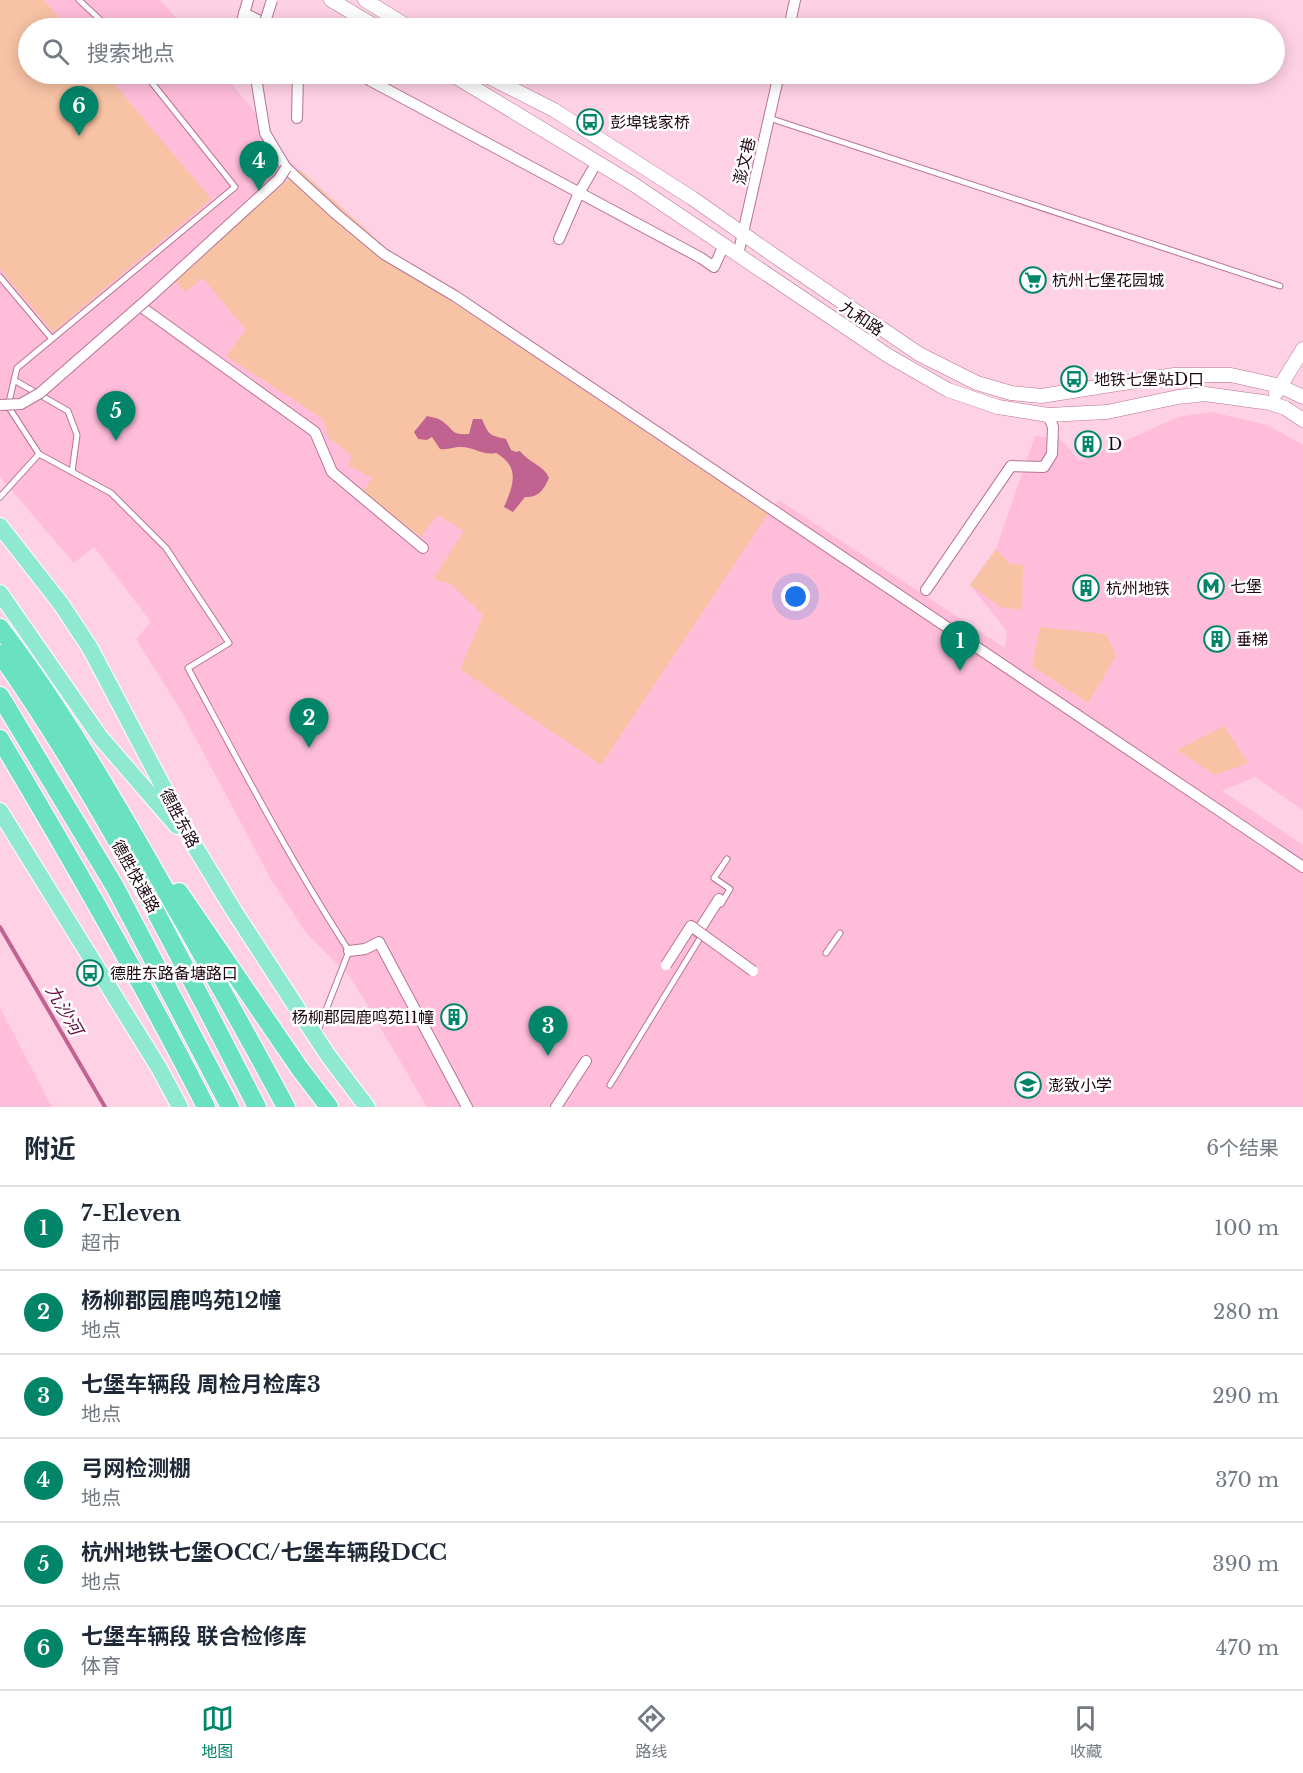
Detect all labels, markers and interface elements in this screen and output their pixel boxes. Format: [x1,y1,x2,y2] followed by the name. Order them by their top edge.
[18,18,1285,84] search box
[39,35,72,68] icon: search
[87,40,175,67] text: 搜索地点
[60,86,98,136] pin: 6
[575,107,605,137] bus stop icon: 彭埠钱家桥
[610,112,690,132] place label: 彭埠钱家桥
[729,135,759,187] street label: 澎文巷
[240,142,278,191] pin: 4
[1018,265,1048,295] supermarket icon: 杭州七堡花园城
[1052,270,1164,290] place label: 杭州七堡花园城
[837,296,887,340] street label: 九和路
[1059,364,1089,394] bus stop icon: 地铁七堡站D口
[1094,369,1204,389] place label: 地铁七堡站D口
[96,392,136,441] pin: 5
[1073,429,1103,459] building icon: D
[1108,434,1122,454] place label: D
[1196,571,1226,601] metro station icon: 七堡
[1071,573,1101,603] building icon: 杭州地铁
[1230,576,1262,596] place label: 七堡
[1106,578,1170,598] place label: 杭州地铁
[781,582,810,611] your location
[940,622,980,671] pin: 1
[1202,624,1232,654] building icon: 垂梯
[1236,629,1268,649] place label: 垂梯
[290,698,328,748] pin: 2
[156,785,204,851] street label: 德胜东路
[108,836,164,916] street label: 德胜快速路
[75,958,105,988] bus stop icon: 德胜东路备塘路口
[110,963,238,983] place label: 德胜东路备塘路口
[41,981,89,1041] water label: 九沙河
[439,1002,469,1032] building icon: 杨柳郡园鹿鸣苑11幢
[528,1006,568,1056] pin: 3
[292,1007,434,1027] place label: 杨柳郡园鹿鸣苑11幢
[1013,1070,1043,1100] school or university icon: 澎致小学
[1048,1075,1112,1095] place label: 澎致小学
[24,1133,76,1165] text: 附近
[1206,1136,1279,1160] text: 6个结果
[81,1200,181,1227] text: 7-Eleven
[39,1216,48,1240] text: 1
[1214,1216,1279,1240] text: 100 m
[81,1231,121,1255] text: 超市
[81,1287,281,1314] text: 杨柳郡园鹿鸣苑12幢
[37,1300,50,1324] text: 2
[1213,1300,1279,1324] text: 280 m
[81,1318,121,1342] text: 地点
[81,1371,321,1398] text: 七堡车辆段 周检月检库3
[37,1384,50,1408] text: 3
[1212,1384,1279,1408] text: 290 m
[81,1402,121,1426] text: 地点
[81,1455,191,1482] text: 弓网检测棚
[37,1468,50,1492] text: 4
[1215,1468,1279,1492] text: 370 m
[81,1486,121,1510] text: 地点
[81,1539,447,1566] text: 杭州地铁七堡OCC/七堡车辆段DCC
[38,1552,49,1576] text: 5
[1212,1552,1279,1576] text: 390 m
[81,1570,121,1594] text: 地点
[81,1623,307,1650] text: 七堡车辆段 联合检修库
[37,1636,50,1660] text: 6
[1216,1636,1279,1660] text: 470 m
[81,1654,121,1678] text: 体育
[201,1702,234,1762] tab: 地图
[635,1702,668,1762] tab: 路线
[1069,1702,1102,1762] tab: 收藏

